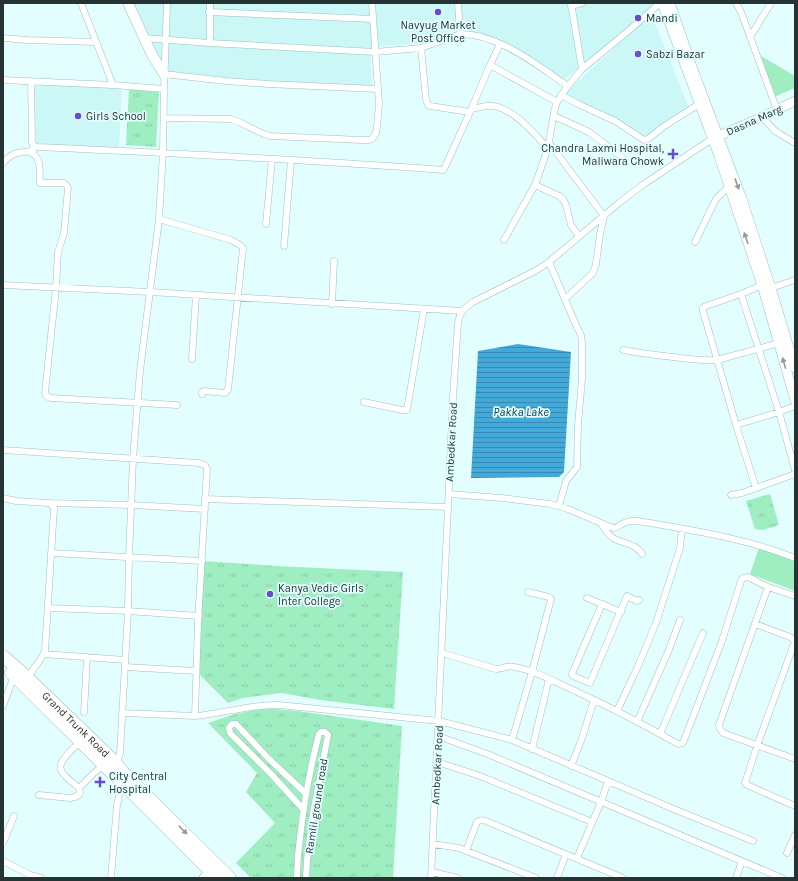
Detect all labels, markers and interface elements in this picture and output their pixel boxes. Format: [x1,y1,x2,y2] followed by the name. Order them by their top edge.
[433,7,443,17] marker: Navyug Market Post Office
[646,12,678,25] place label: Mandi
[633,13,643,23] marker: Mandi
[400,19,476,45] place label: Navyug Market Post Office
[646,48,705,61] place label: Sabzi Bazar
[633,49,643,59] marker: Sabzi Bazar
[724,102,785,139] street label: Dasna Marg
[86,110,146,123] place label: Girls School
[73,111,83,121] marker: Girls School
[541,142,664,168] place label: Chandra Laxmi Hospital, Maliwara Chowk
[667,148,679,160] marker: Chandra Laxmi Hospital, Maliwara Chowk
[734,178,740,190] one-way arrow
[743,232,749,244] one-way arrow
[781,356,787,368] one-way arrow
[443,402,460,482] street label: Ambedkar Road
[493,405,549,419] water label: Pakka Lake
[278,582,364,608] place label: Kanya Vedic Girls Inter College
[265,589,275,599] marker: Kanya Vedic Girls Inter College
[39,689,112,760] street label: Grand Trunk Road
[429,725,446,805] street label: Ambedkar Road
[303,757,330,855] street label: Ramlil ground road
[109,770,167,796] place label: City Central Hospital
[94,776,106,788] marker: City Central Hospital
[178,825,188,835] one-way arrow

